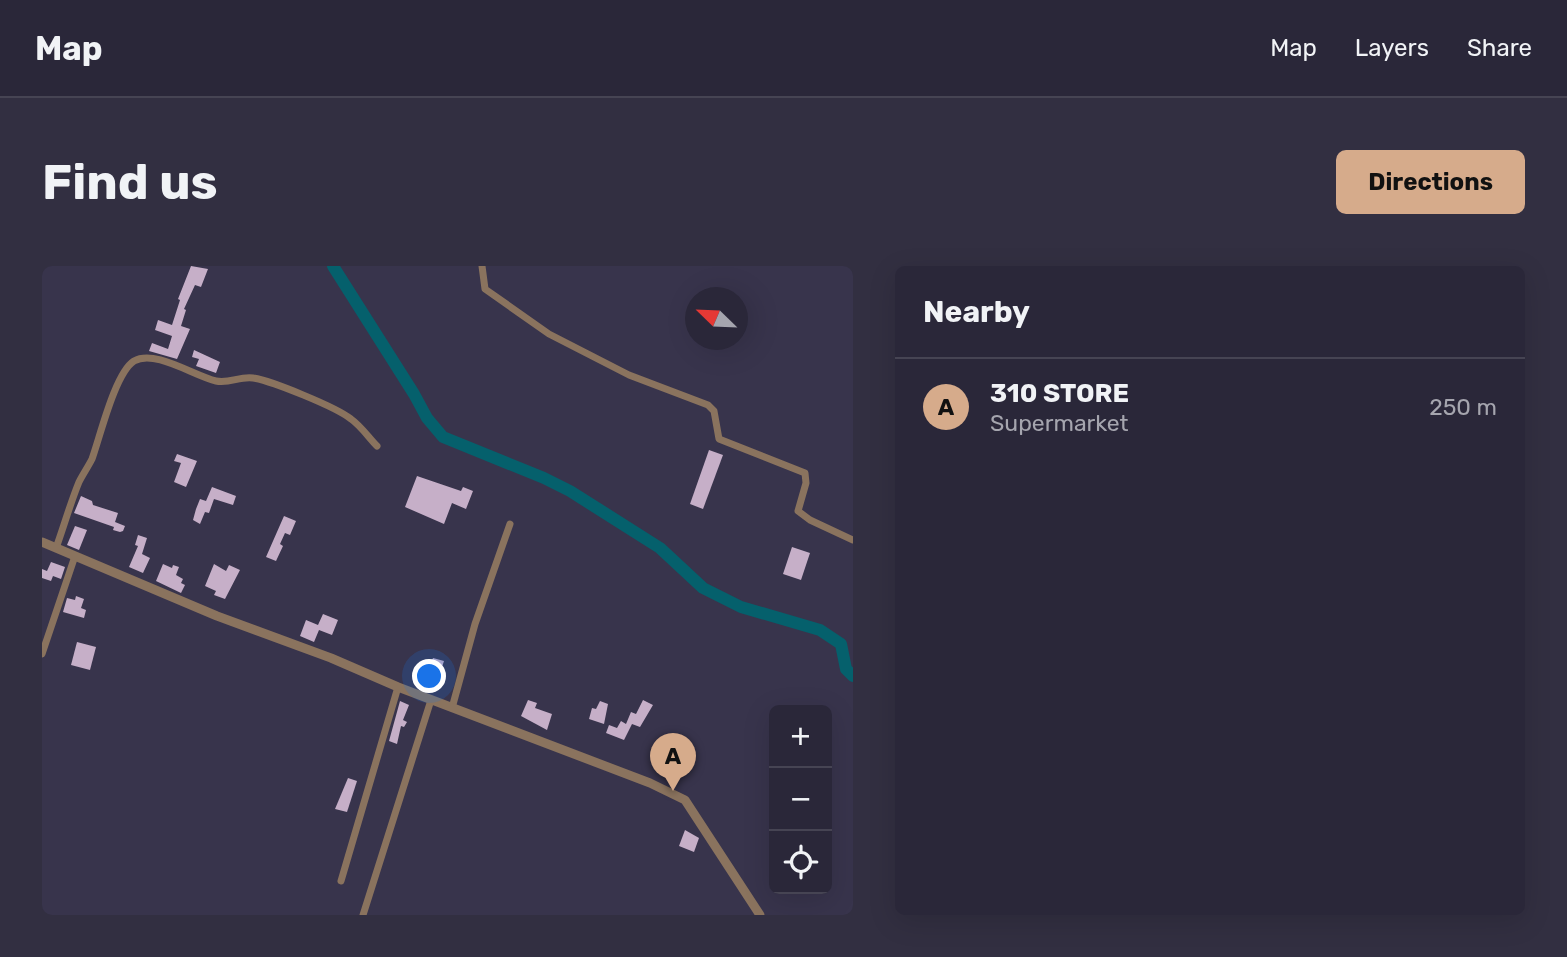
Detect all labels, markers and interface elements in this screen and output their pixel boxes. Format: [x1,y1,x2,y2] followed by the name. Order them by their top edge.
[35,29,103,68] text: Map
[1270,34,1317,62] text: Map
[1355,34,1429,62] text: Layers
[1467,34,1532,62] text: Share
[1336,150,1525,214] button: Directions
[42,153,218,211] text: Find us
[685,287,748,350] north arrow
[923,294,1030,330] text: Nearby
[990,378,1129,409] text: 310 STORE
[938,393,954,421] text: A
[1429,393,1497,421] text: 250 m
[990,409,1128,437] text: Supermarket
[412,659,446,693] your location
[769,705,832,894] map controls
[769,705,832,768] button: +
[650,733,696,791] pin: A
[769,768,832,831] button: −
[769,831,832,894] button: locate

